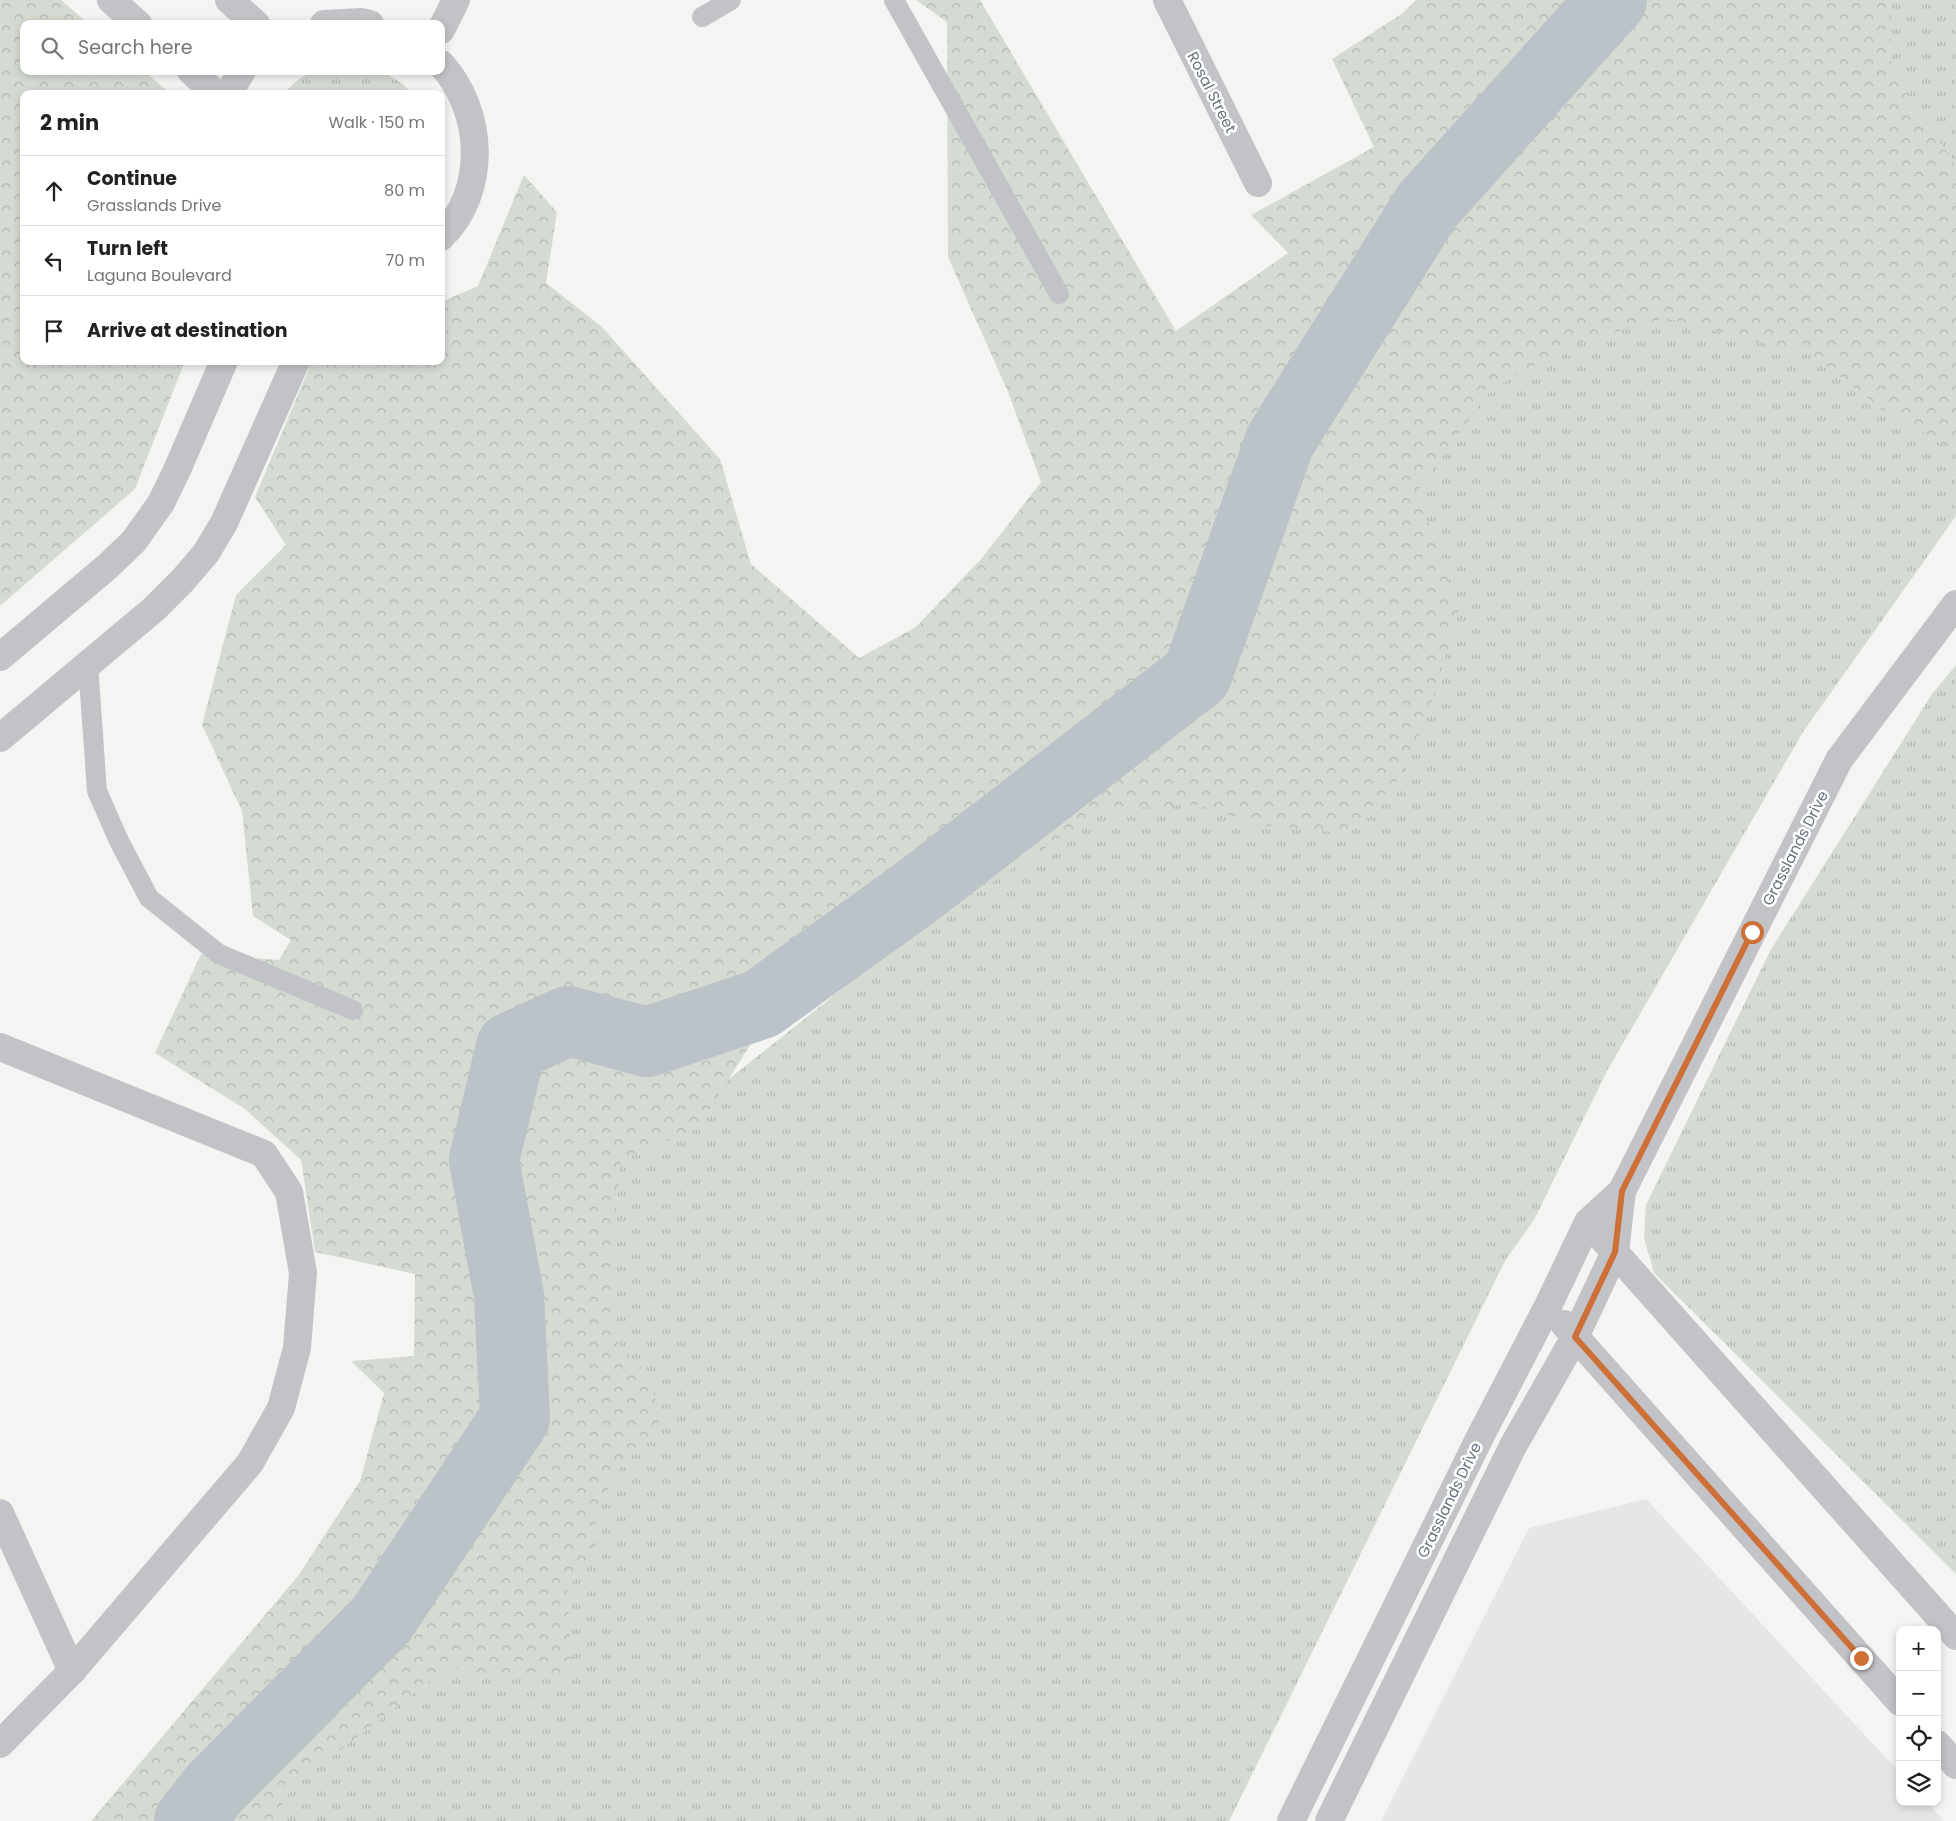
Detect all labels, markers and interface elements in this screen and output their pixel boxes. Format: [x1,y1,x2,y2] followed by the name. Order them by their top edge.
[20,20,445,75] search box
[38,34,66,62] icon: search
[78,34,192,61] text: Search here
[1183,48,1241,136] street label: Rosal Street
[40,108,99,137] text: 2 min
[328,111,425,134] text: Walk · 150 m
[87,165,177,192] text: Continue
[40,177,68,205] icon: ahead
[384,179,425,202] text: 80 m
[87,194,221,217] text: Grasslands Drive
[87,235,168,262] text: Turn left
[40,247,68,275] icon: left
[385,249,425,272] text: 70 m
[87,264,232,287] text: Laguna Boulevard
[40,317,68,345] icon: arrive
[87,317,288,344] text: Arrive at destination
[1757,787,1833,909] street label: Grasslands Drive
[1741,921,1764,944] route start
[1412,1439,1486,1561] street label: Grasslands Drive
[1896,1626,1941,1806] map controls
[1896,1626,1941,1671] button: +
[1850,1647,1873,1670] route end
[1896,1671,1941,1716] button: −
[1896,1716,1941,1761] button: locate
[1896,1761,1941,1806] button: layers

